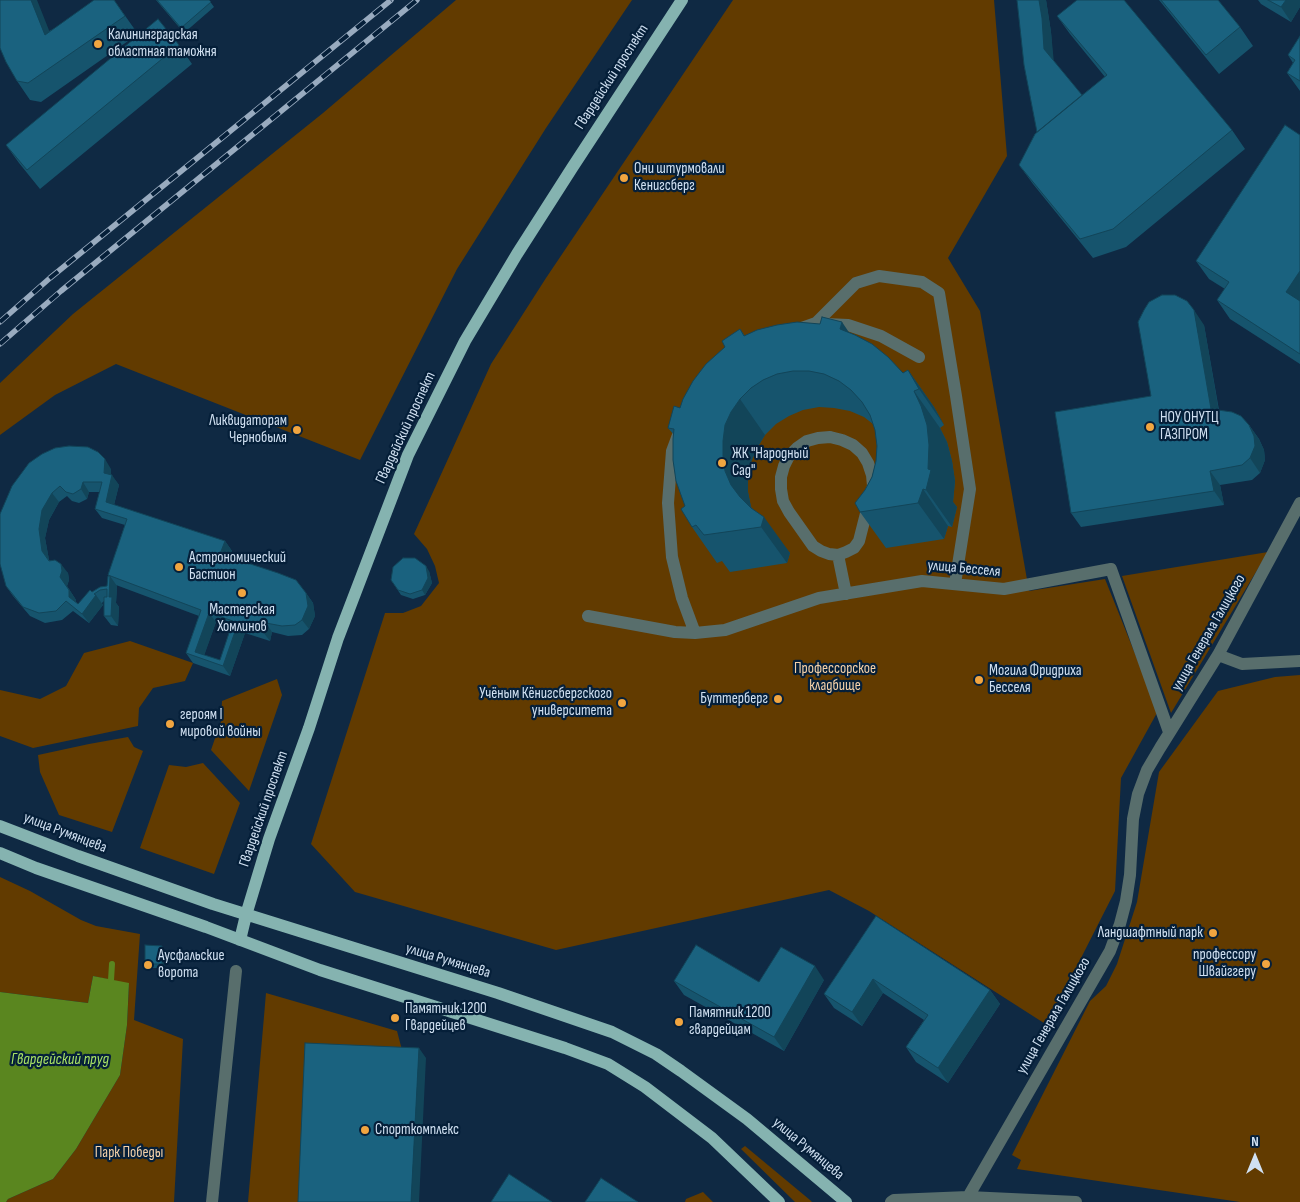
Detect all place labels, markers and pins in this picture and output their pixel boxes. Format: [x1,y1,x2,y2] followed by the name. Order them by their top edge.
[108,26,217,61] place label: Калининградская областная таможня
[92,38,104,50] marker: Калининградская областная таможня
[634,160,724,195] place label: Они штурмовали Кенигсберг
[618,172,630,184] marker: Они штурмовали Кенигсберг
[1160,409,1219,444] place label: НОУ ОНУТЦ ГАЗПРОМ
[209,412,287,447] place label: Ликвидаторам Чернобыля
[1144,421,1156,433] marker: НОУ ОНУТЦ ГАЗПРОМ
[291,424,303,436] marker: Ликвидаторам Чернобыля
[732,445,808,480] place label: ЖК "Народный Сад"
[716,457,728,469] marker: ЖК "Народный Сад"
[189,549,286,584] place label: Астрономический Бастион
[173,561,185,573] marker: Астрономический Бастион
[236,587,248,599] marker: Мастерская Хомлинов
[209,601,275,636] place label: Мастерская Хомлинов
[989,662,1082,697] place label: Могила Фридриха Бесселя
[973,674,985,686] marker: Могила Фридриха Бесселя
[479,685,612,720] place label: Учёным Кёнигсбергского университета
[700,690,768,708] place label: Буттерберг
[772,693,784,705] marker: Буттерберг
[616,697,628,709] marker: Учёным Кёнигсбергского университета
[180,706,261,741] place label: героям I мировой войны
[164,718,176,730] marker: героям I мировой войны
[1098,924,1203,942] place label: Ландшафтный парк
[1207,927,1219,939] marker: Ландшафтный парк
[1193,946,1256,981] place label: профессору Швайггеру
[158,947,225,982] place label: Аусфальские ворота
[1260,958,1272,970] marker: профессору Швайггеру
[142,959,154,971] marker: Аусфальские ворота
[405,1000,487,1035] place label: Памятник 1200 Гвардейцев
[689,1004,771,1039] place label: Памятник 1200 гвардейцам
[389,1012,401,1024] marker: Памятник 1200 Гвардейцев
[673,1016,685,1028] marker: Памятник 1200 гвардейцам
[375,1121,459,1139] place label: Спорткомплекс
[359,1124,371,1136] marker: Спорткомплекс

